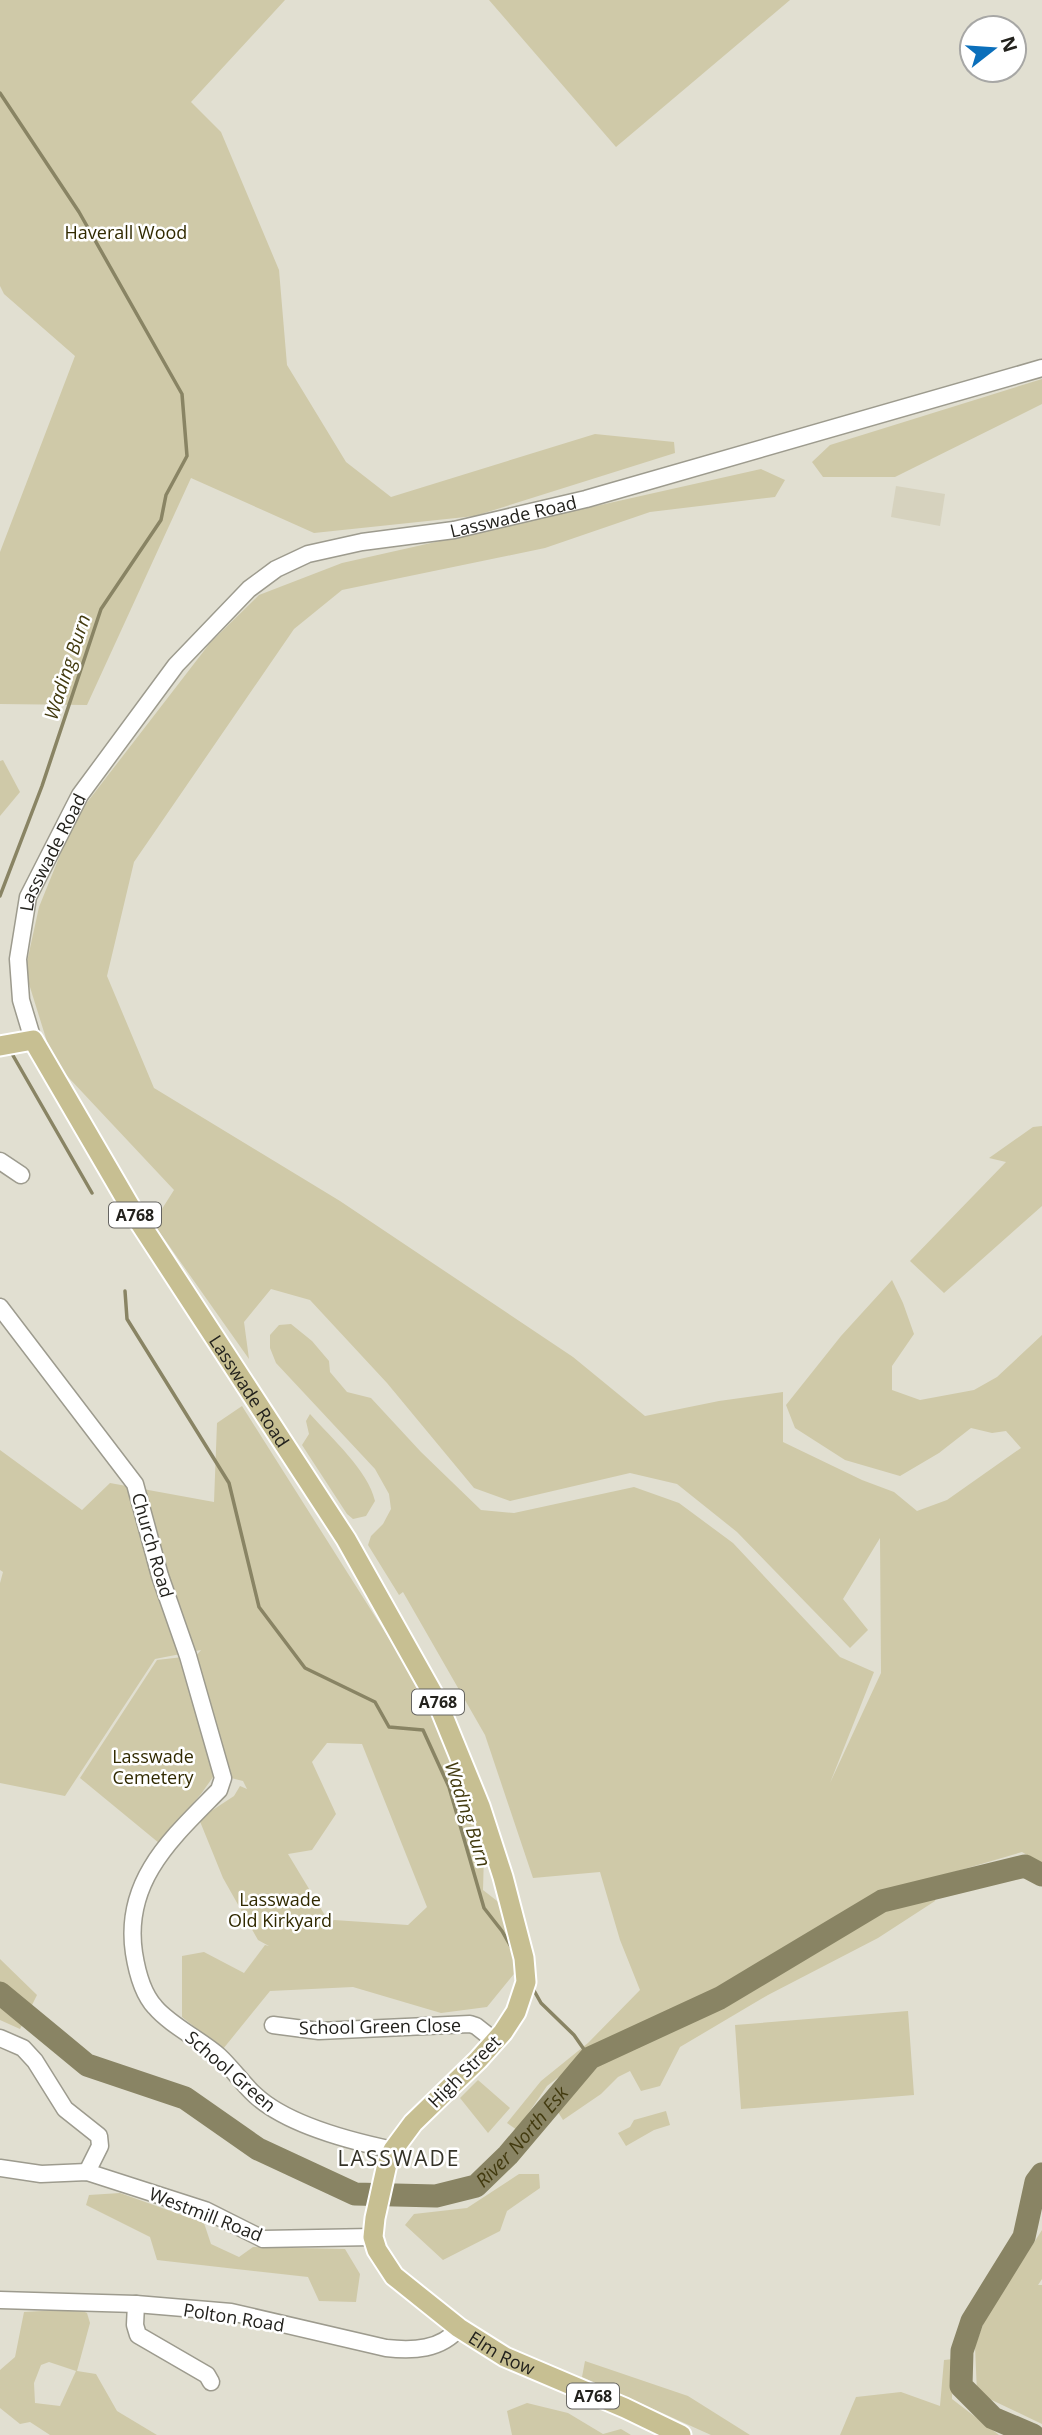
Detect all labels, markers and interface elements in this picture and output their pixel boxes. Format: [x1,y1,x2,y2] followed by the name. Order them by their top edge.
[958,14,1028,84] north arrow
[995,33,1024,55] text: N
[65,220,187,244] park label: Haverall Wood
[448,490,579,543] street label: Lasswade Road
[38,611,96,723] water label: Wading Burn
[14,789,91,913] street label: Lasswade Road
[109,1203,161,1228] road number: A768
[204,1330,295,1452] street label: Lasswade Road
[127,1490,179,1600] street label: Church Road
[412,1690,464,1714] road number: A768
[112,1744,195,1789] park label: Lasswade Cemetery
[439,1758,497,1870] water label: Wading Burn
[228,1887,332,1932] park label: Lasswade Old Kirkyard
[299,2013,461,2039] street label: School Green Close
[181,2025,281,2117] street label: School Green
[422,2029,506,2113] street label: High Street
[470,2080,574,2193] water label: River North Esk
[338,2144,460,2172] district label: LASSWADE
[146,2181,266,2247] street label: Westmill Road
[182,2297,286,2337] street label: Polton Road
[464,2325,539,2380] street label: Elm Row
[567,2384,619,2408] road number: A768

